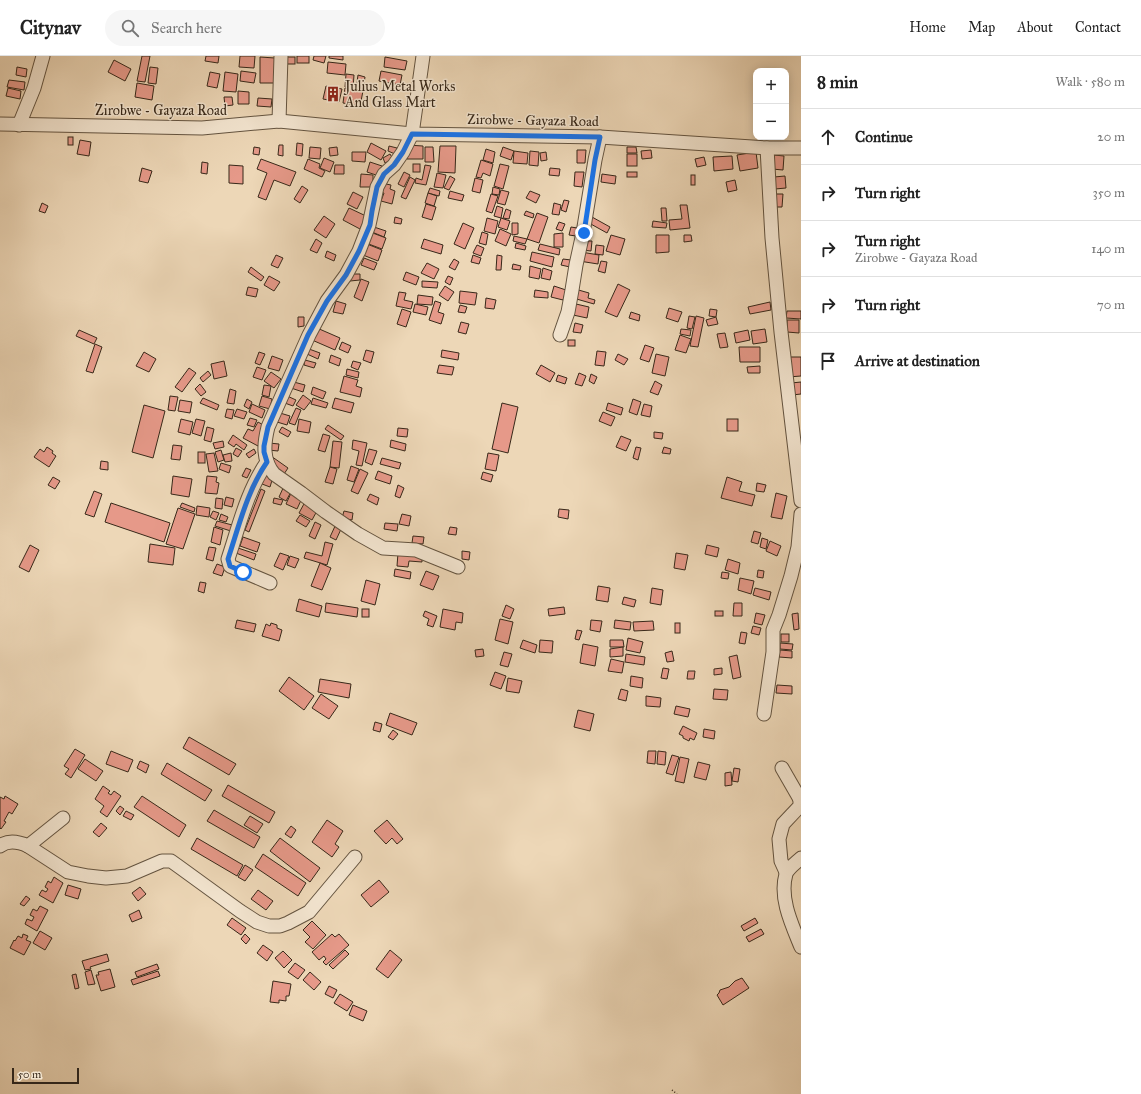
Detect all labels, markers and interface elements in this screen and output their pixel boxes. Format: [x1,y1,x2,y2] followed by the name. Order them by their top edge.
[105,10,385,46] search box
[20,16,81,39] text: Citynav
[119,17,141,39] icon: search
[151,19,222,37] text: Search here
[909,19,946,36] text: Home
[968,19,995,36] text: Map
[1017,19,1053,36] text: About
[1075,19,1121,36] text: Contact
[753,68,789,140] map controls
[753,68,789,104] button: +
[817,72,858,93] text: 8 min
[1056,74,1125,90] text: Walk · 580 m
[343,78,455,111] place label: Julius Metal Works And Glass Mart
[324,85,342,103] building icon: Julius Metal Works And Glass Mart
[95,102,227,119] street label: Zirobwe - Gayaza Road
[753,104,789,140] button: −
[467,111,599,130] street label: Zirobwe - Gayaza Road
[817,126,839,148] icon: ahead
[855,128,913,146] text: Continue
[1097,129,1125,145] text: 20 m
[817,182,839,204] icon: right
[855,184,920,202] text: Turn right
[1092,185,1125,201] text: 350 m
[575,224,593,242] route end
[855,232,920,250] text: Turn right
[817,238,839,260] icon: right
[1091,241,1125,257] text: 140 m
[855,250,977,266] text: Zirobwe - Gayaza Road
[817,294,839,316] icon: right
[855,296,920,314] text: Turn right
[1097,297,1125,313] text: 70 m
[817,350,839,372] icon: arrive
[855,352,980,370] text: Arrive at destination
[234,563,252,581] route start
[12,1066,79,1085] scale bar
[18,1068,41,1081] text: 50 m

